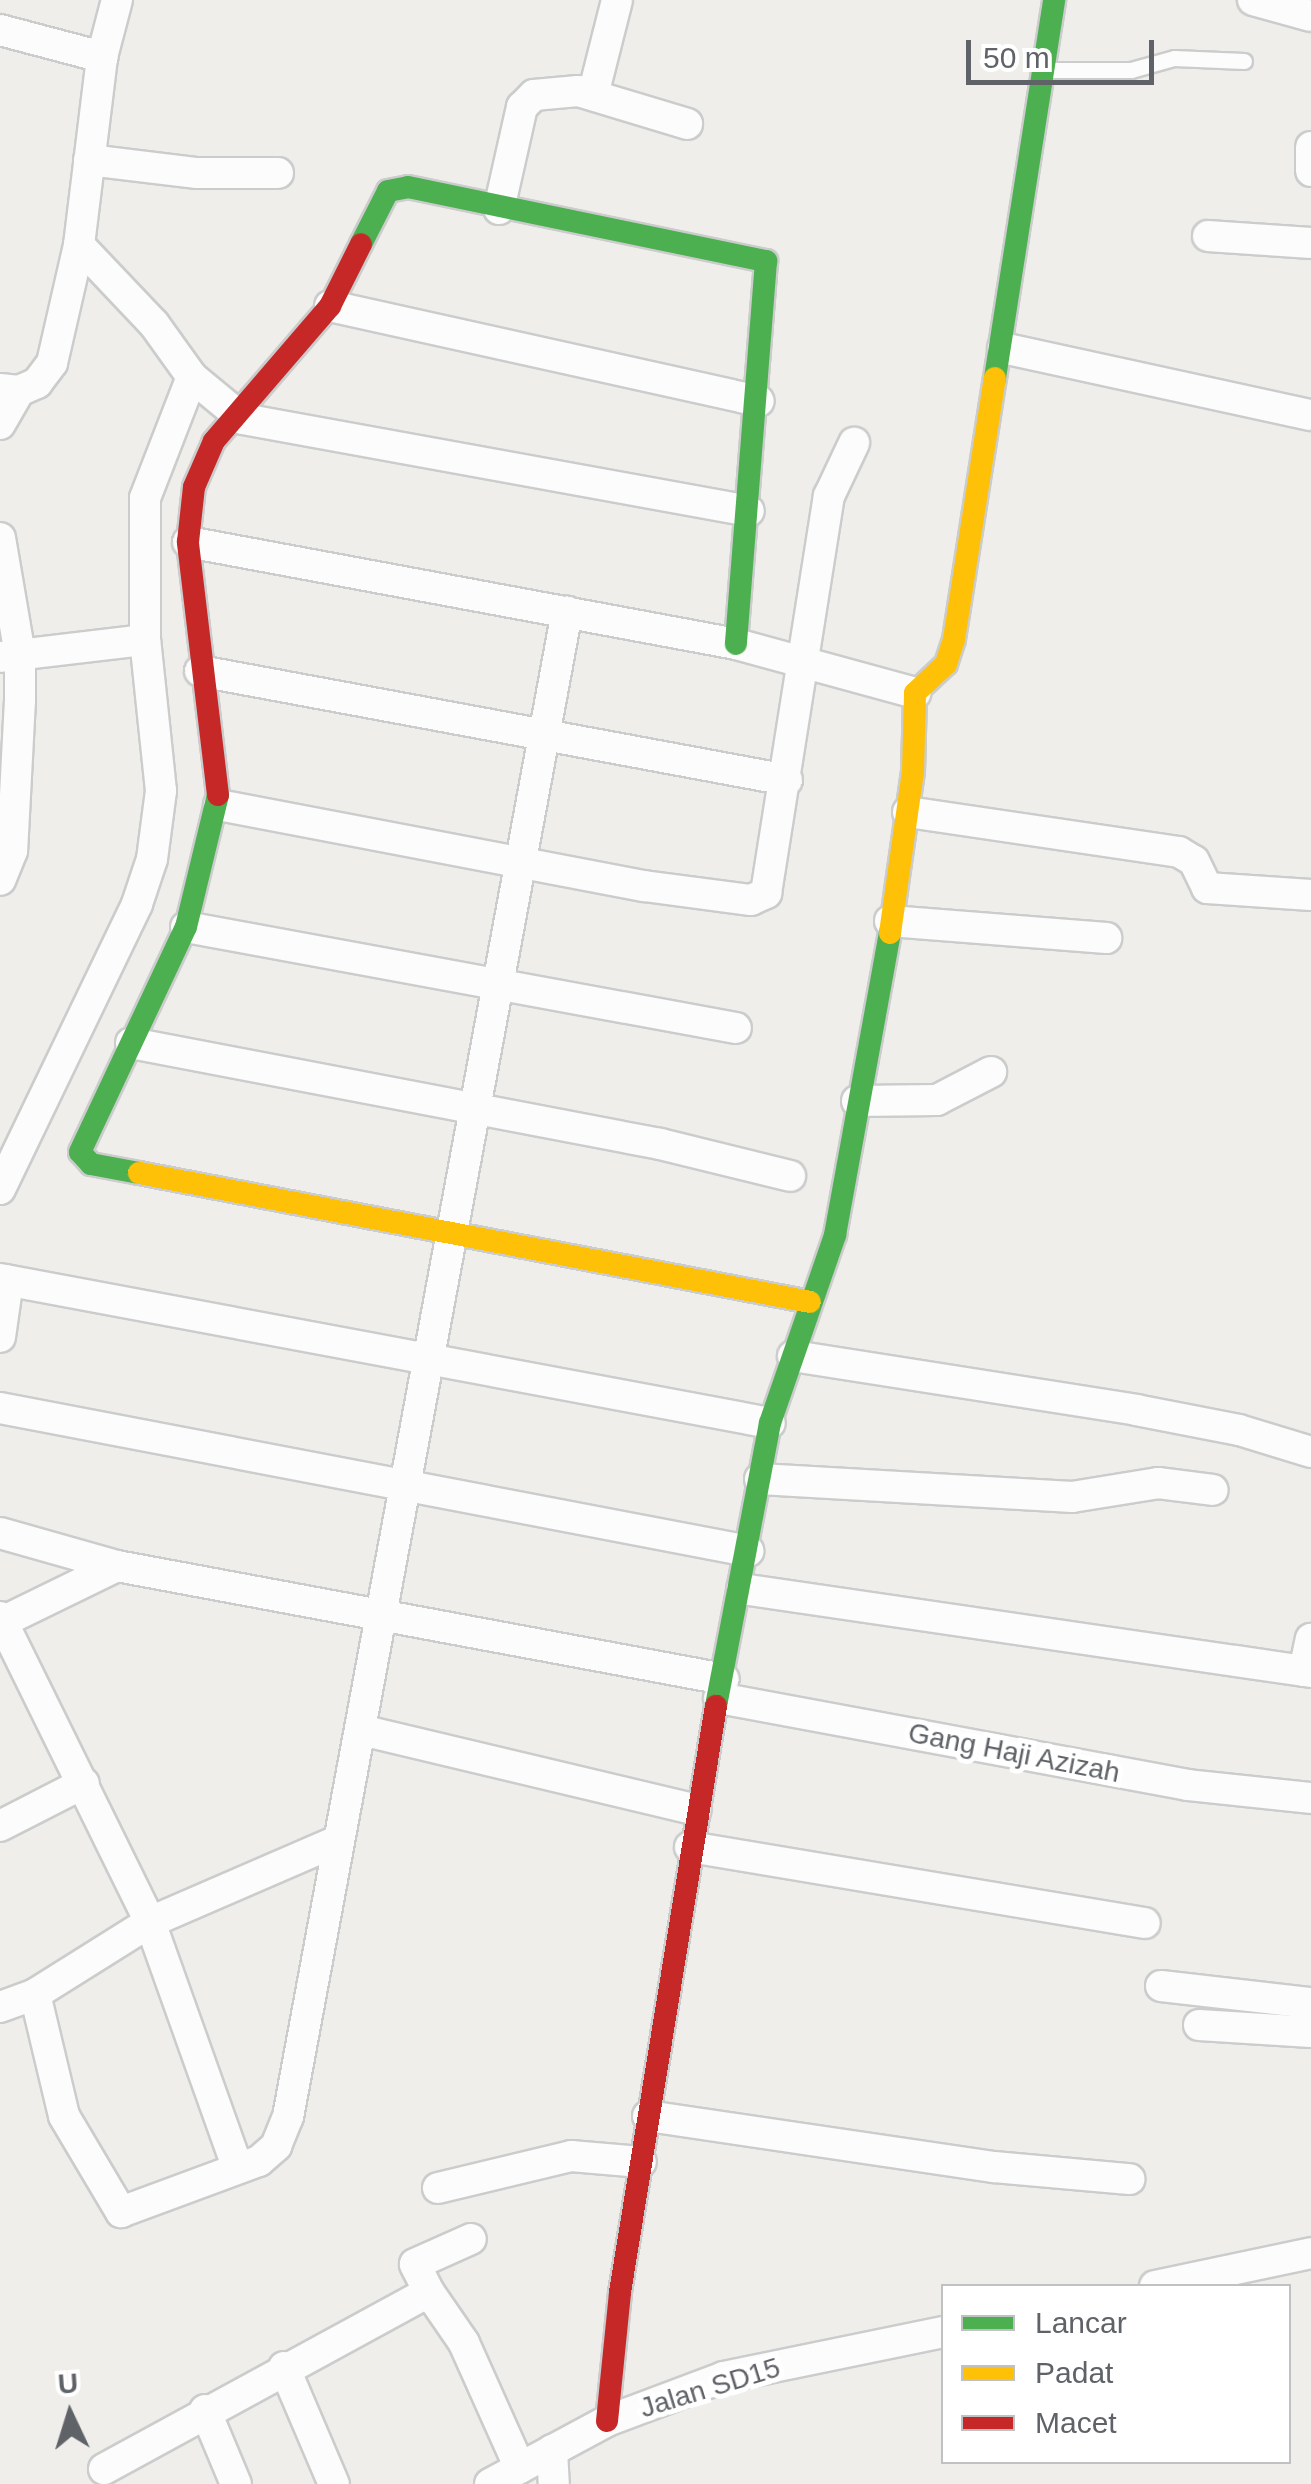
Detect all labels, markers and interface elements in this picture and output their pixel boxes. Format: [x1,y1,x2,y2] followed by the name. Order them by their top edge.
[971,20,1158,82] scale bar
[983,41,1050,74] text: 50 m
[905,1716,1123,1790] street label: Gang Haji Azizah
[941,2284,1291,2464] legend
[1035,2306,1127,2339] text: Lancar
[636,2351,784,2425] street label: Jalan SD15
[1035,2356,1113,2389] text: Padat
[20,2364,120,2464] north arrow
[57,2367,79,2400] text: U
[1035,2406,1117,2439] text: Macet

